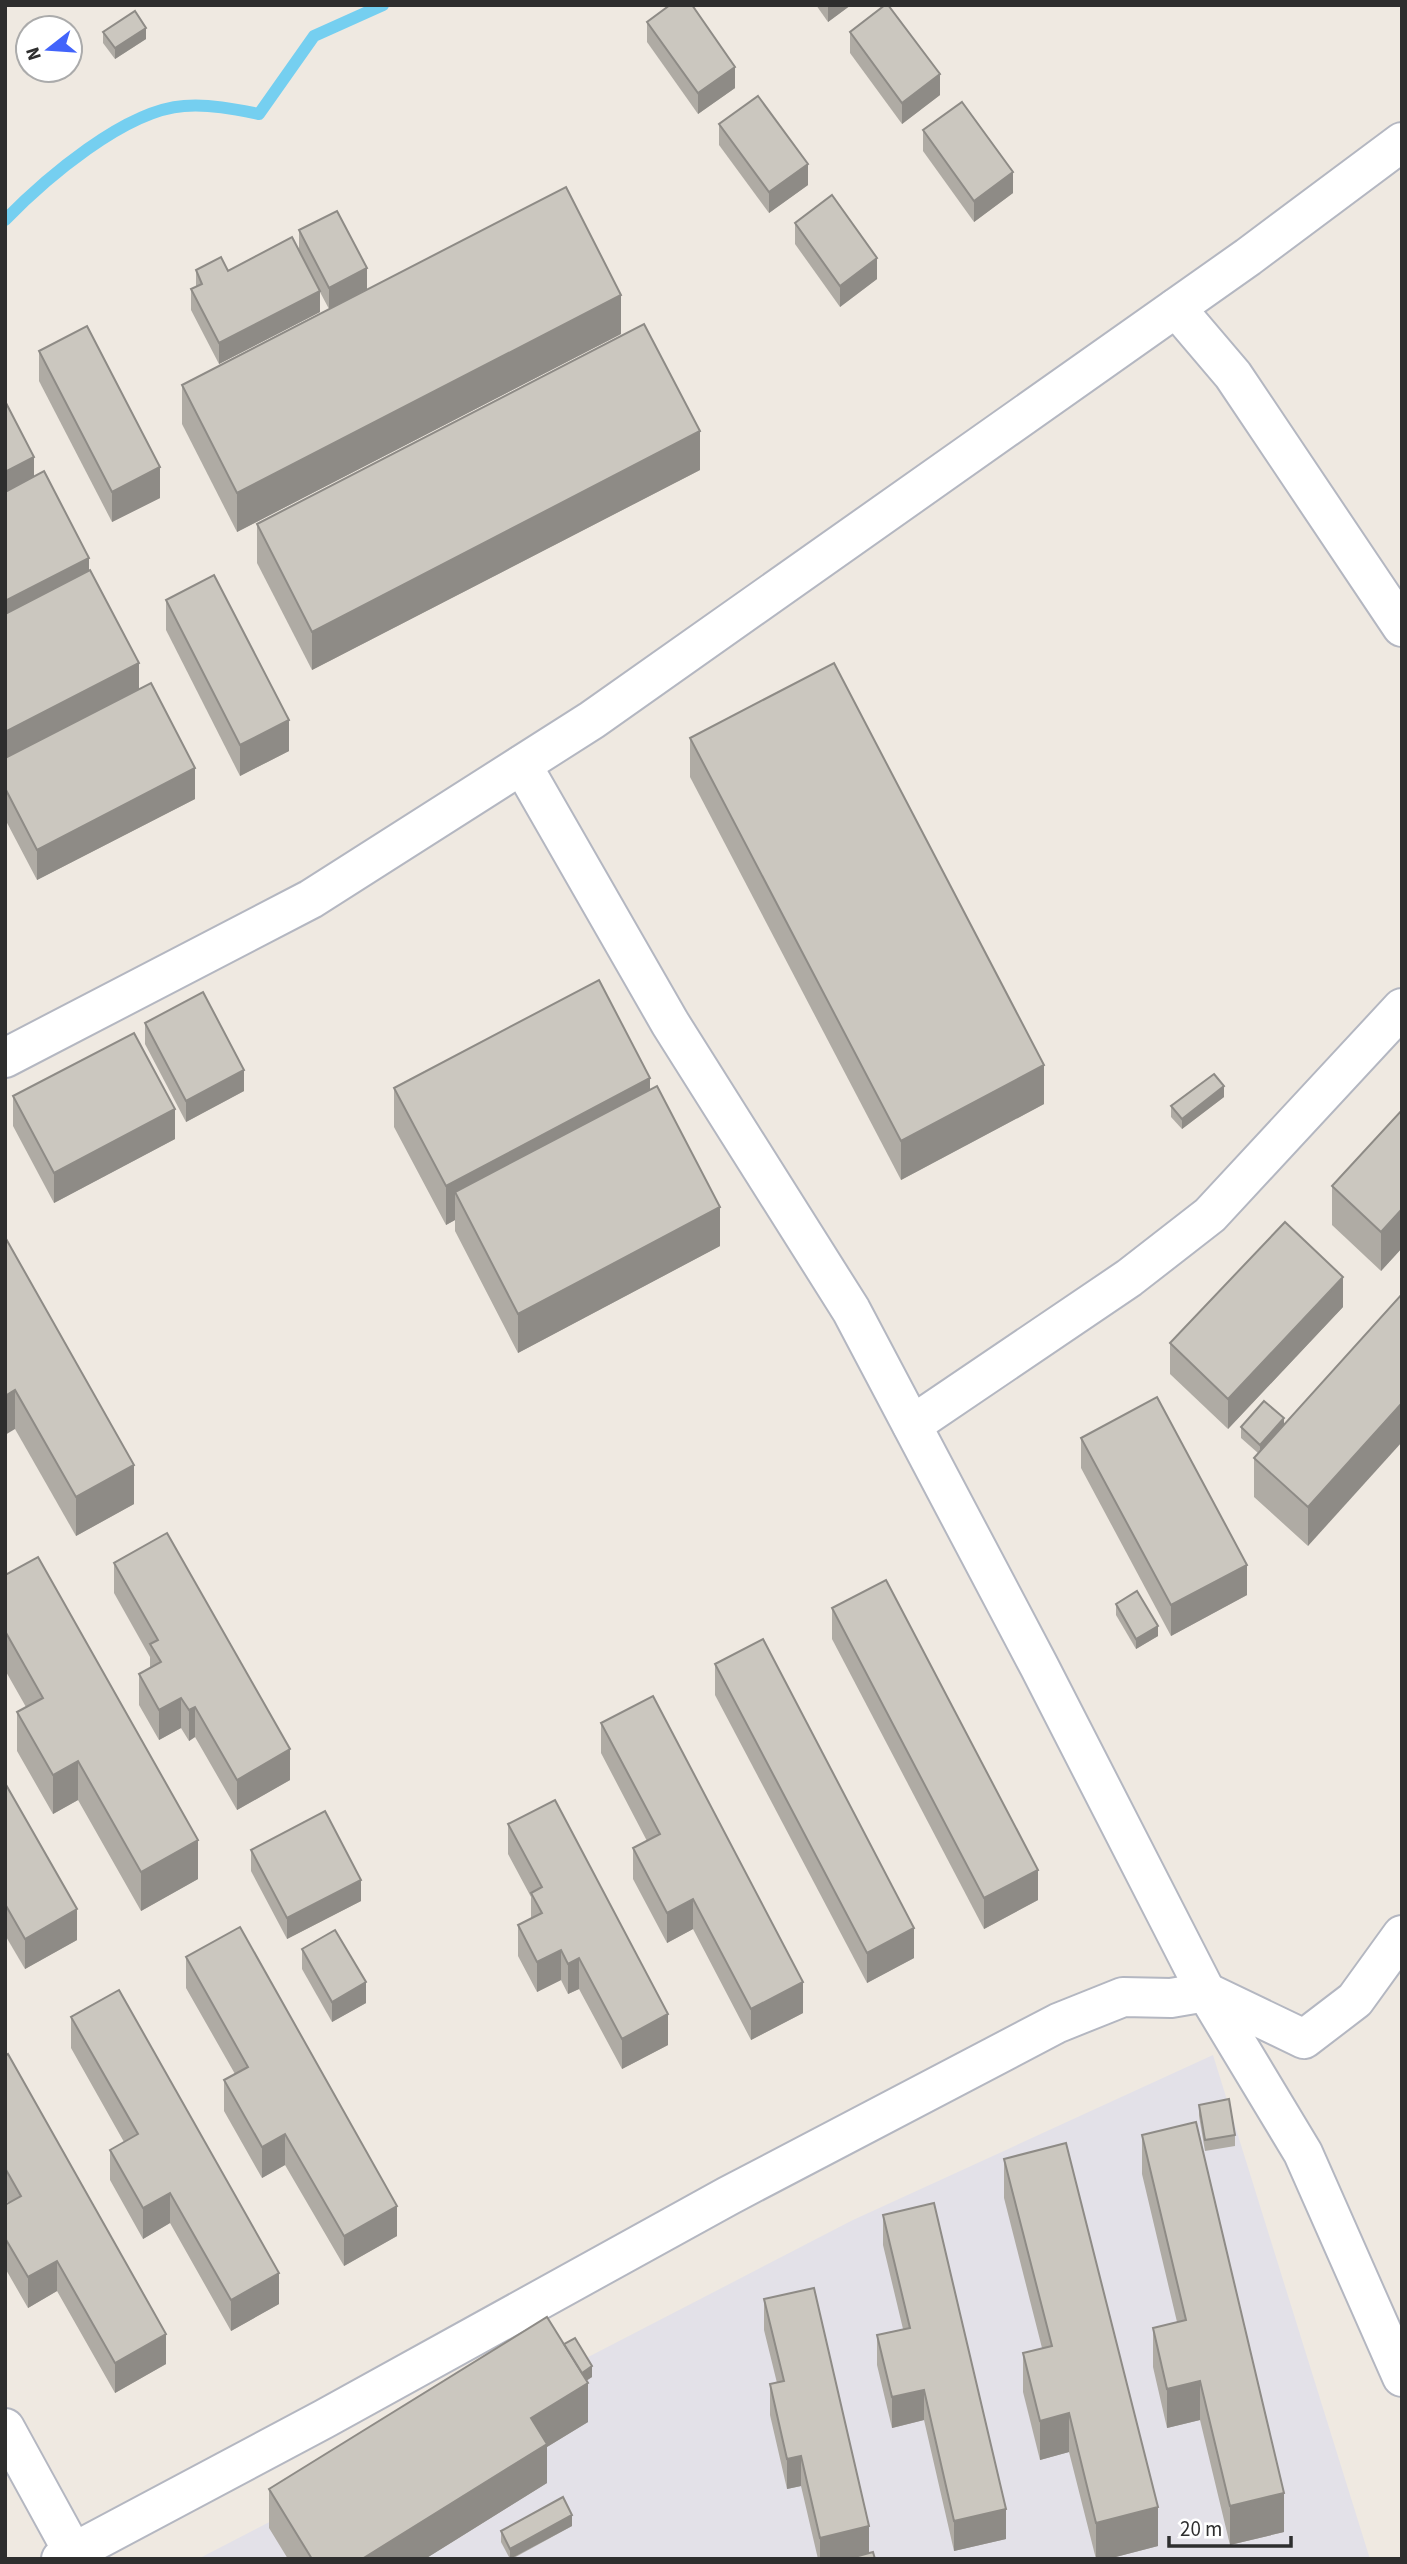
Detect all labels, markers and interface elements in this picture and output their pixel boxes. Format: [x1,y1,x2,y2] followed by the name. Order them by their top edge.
[14,14,84,84] north arrow
[19,44,49,64] text: N
[1169,2504,1292,2548] scale bar
[1180,2514,1222,2544] text: 20 m

